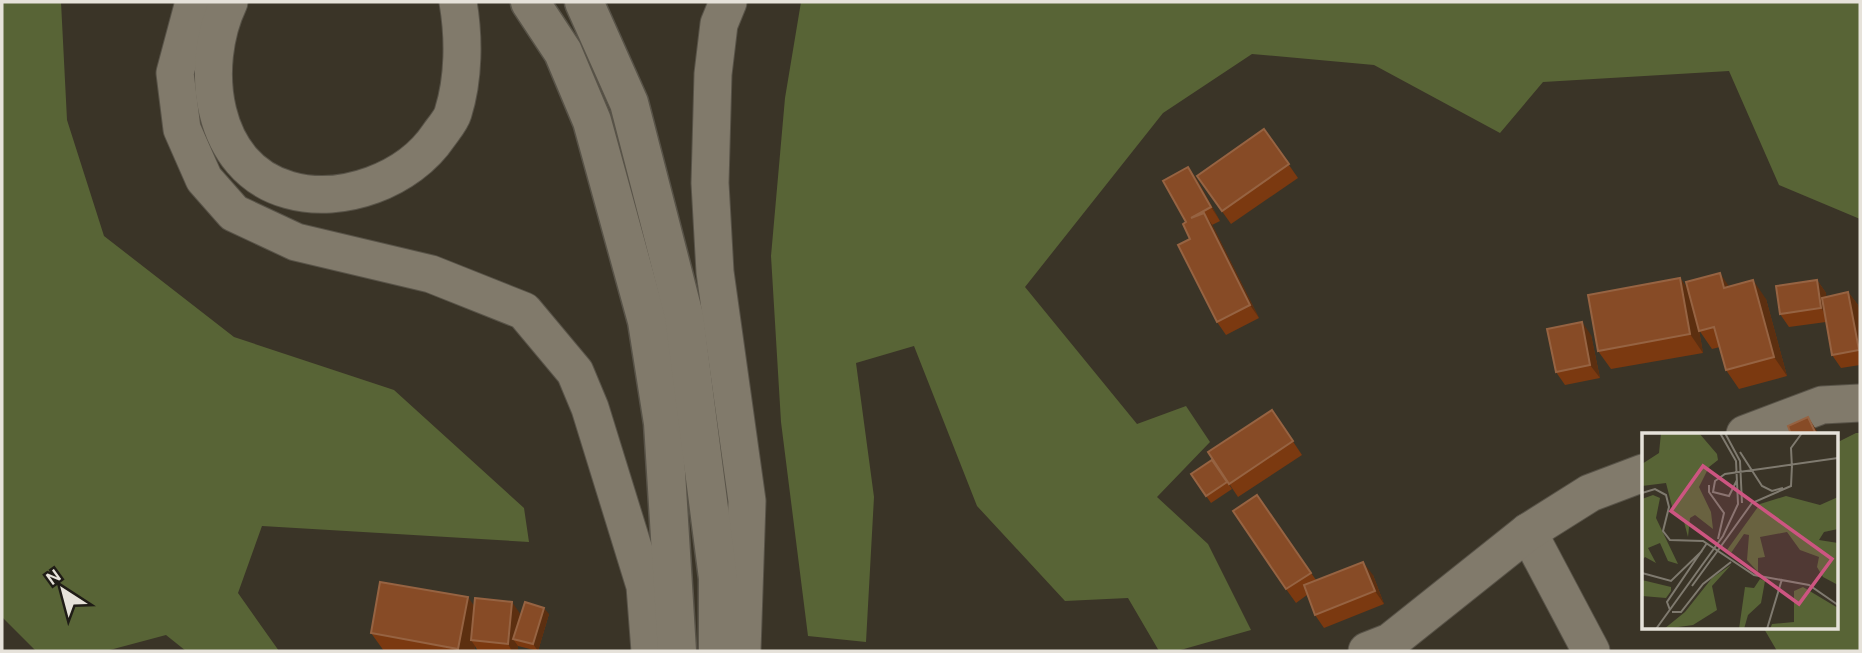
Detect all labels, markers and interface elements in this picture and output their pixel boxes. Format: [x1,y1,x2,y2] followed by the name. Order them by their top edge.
[1642,433,1838,628] inset map
[28,555,98,625] north arrow
[42,564,66,590] text: N

